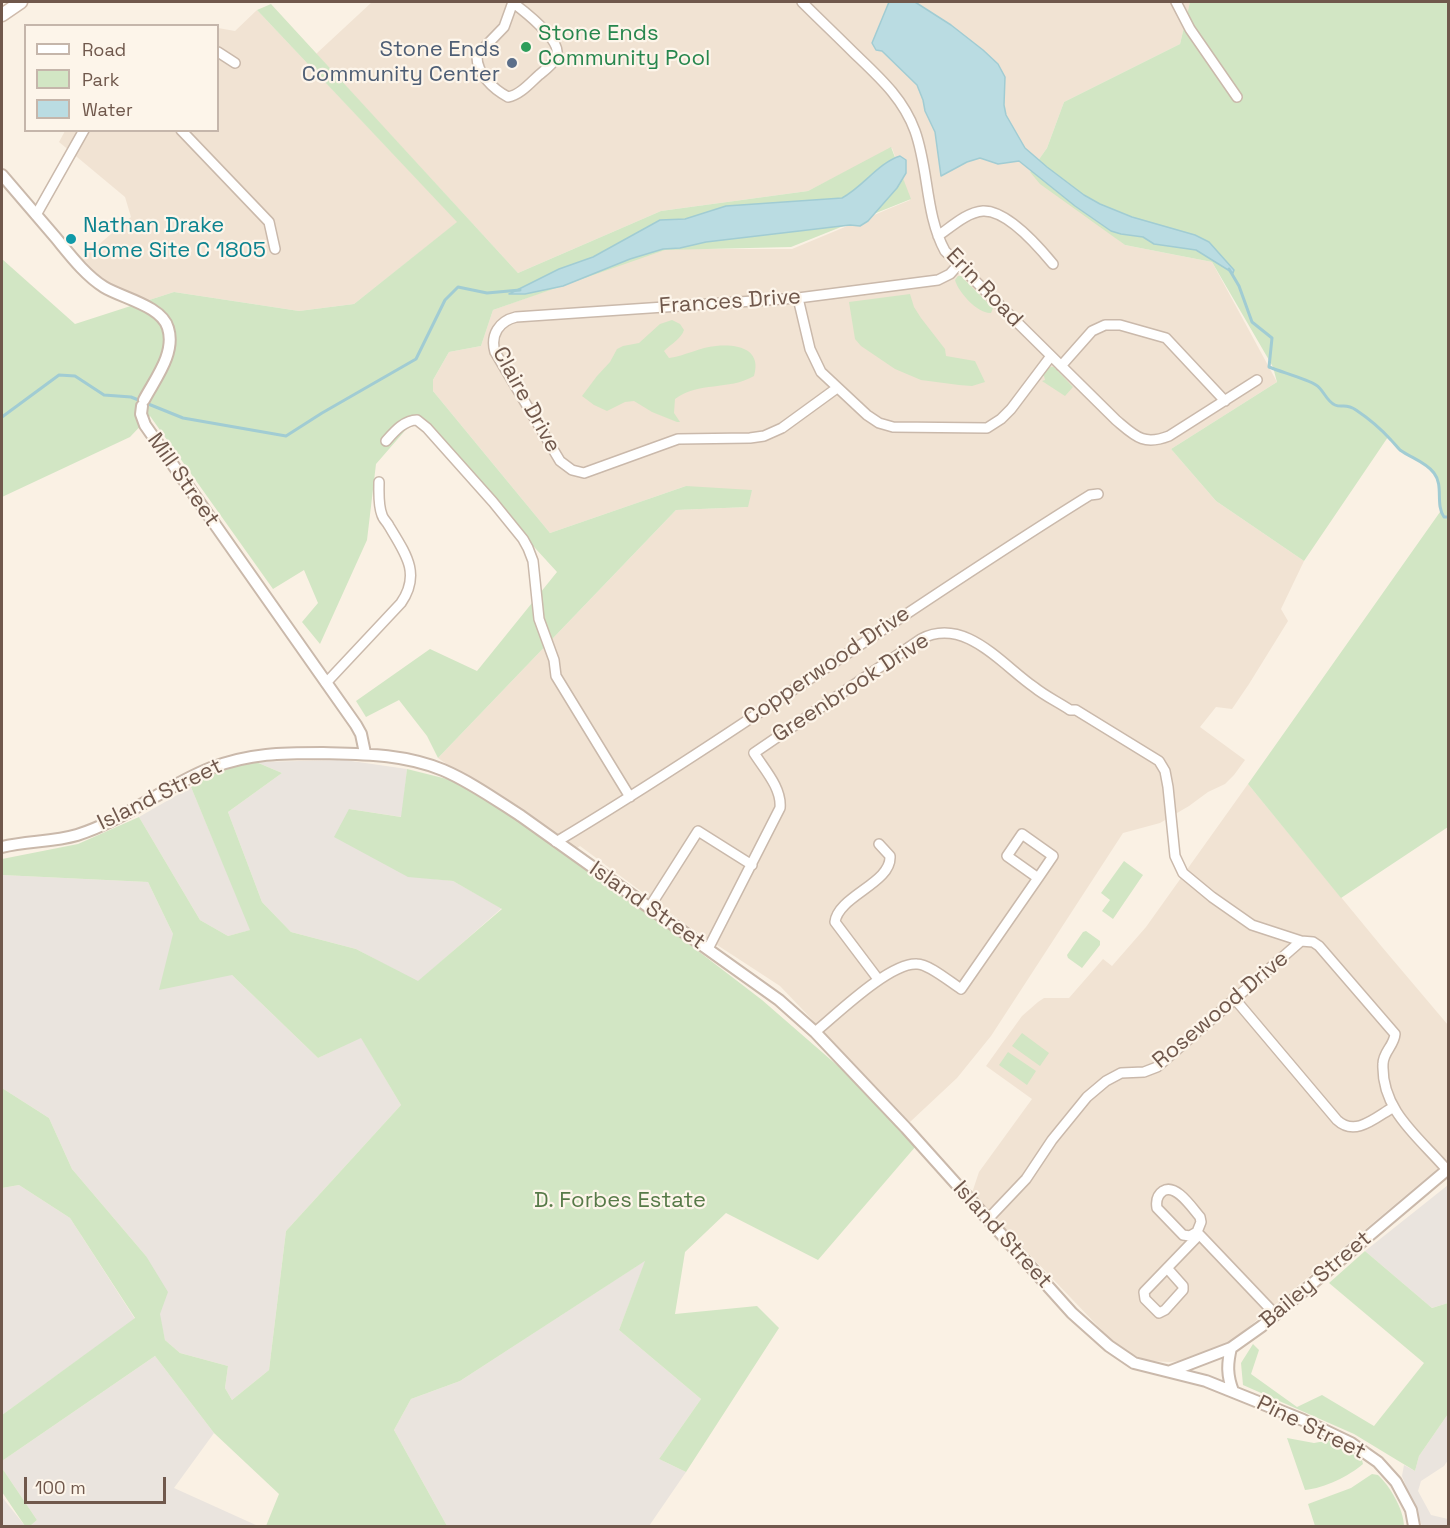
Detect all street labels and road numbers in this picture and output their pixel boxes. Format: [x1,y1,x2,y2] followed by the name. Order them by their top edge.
[940,243,1028,333] street label: Erin Road
[658,284,802,320] street label: Frances Drive
[486,343,566,457] street label: Claire Drive
[141,428,225,532] street label: Mill Street
[739,601,915,731] street label: Copperwood Drive
[768,628,934,748] street label: Greenbrook Drive
[93,753,227,837] street label: Island Street
[584,856,710,956] street label: Island Street
[1148,946,1294,1074] street label: Rosewood Drive
[947,1176,1057,1294] street label: Island Street
[1255,1226,1377,1334] street label: Bailey Street
[1252,1390,1370,1466] street label: Pine Street

